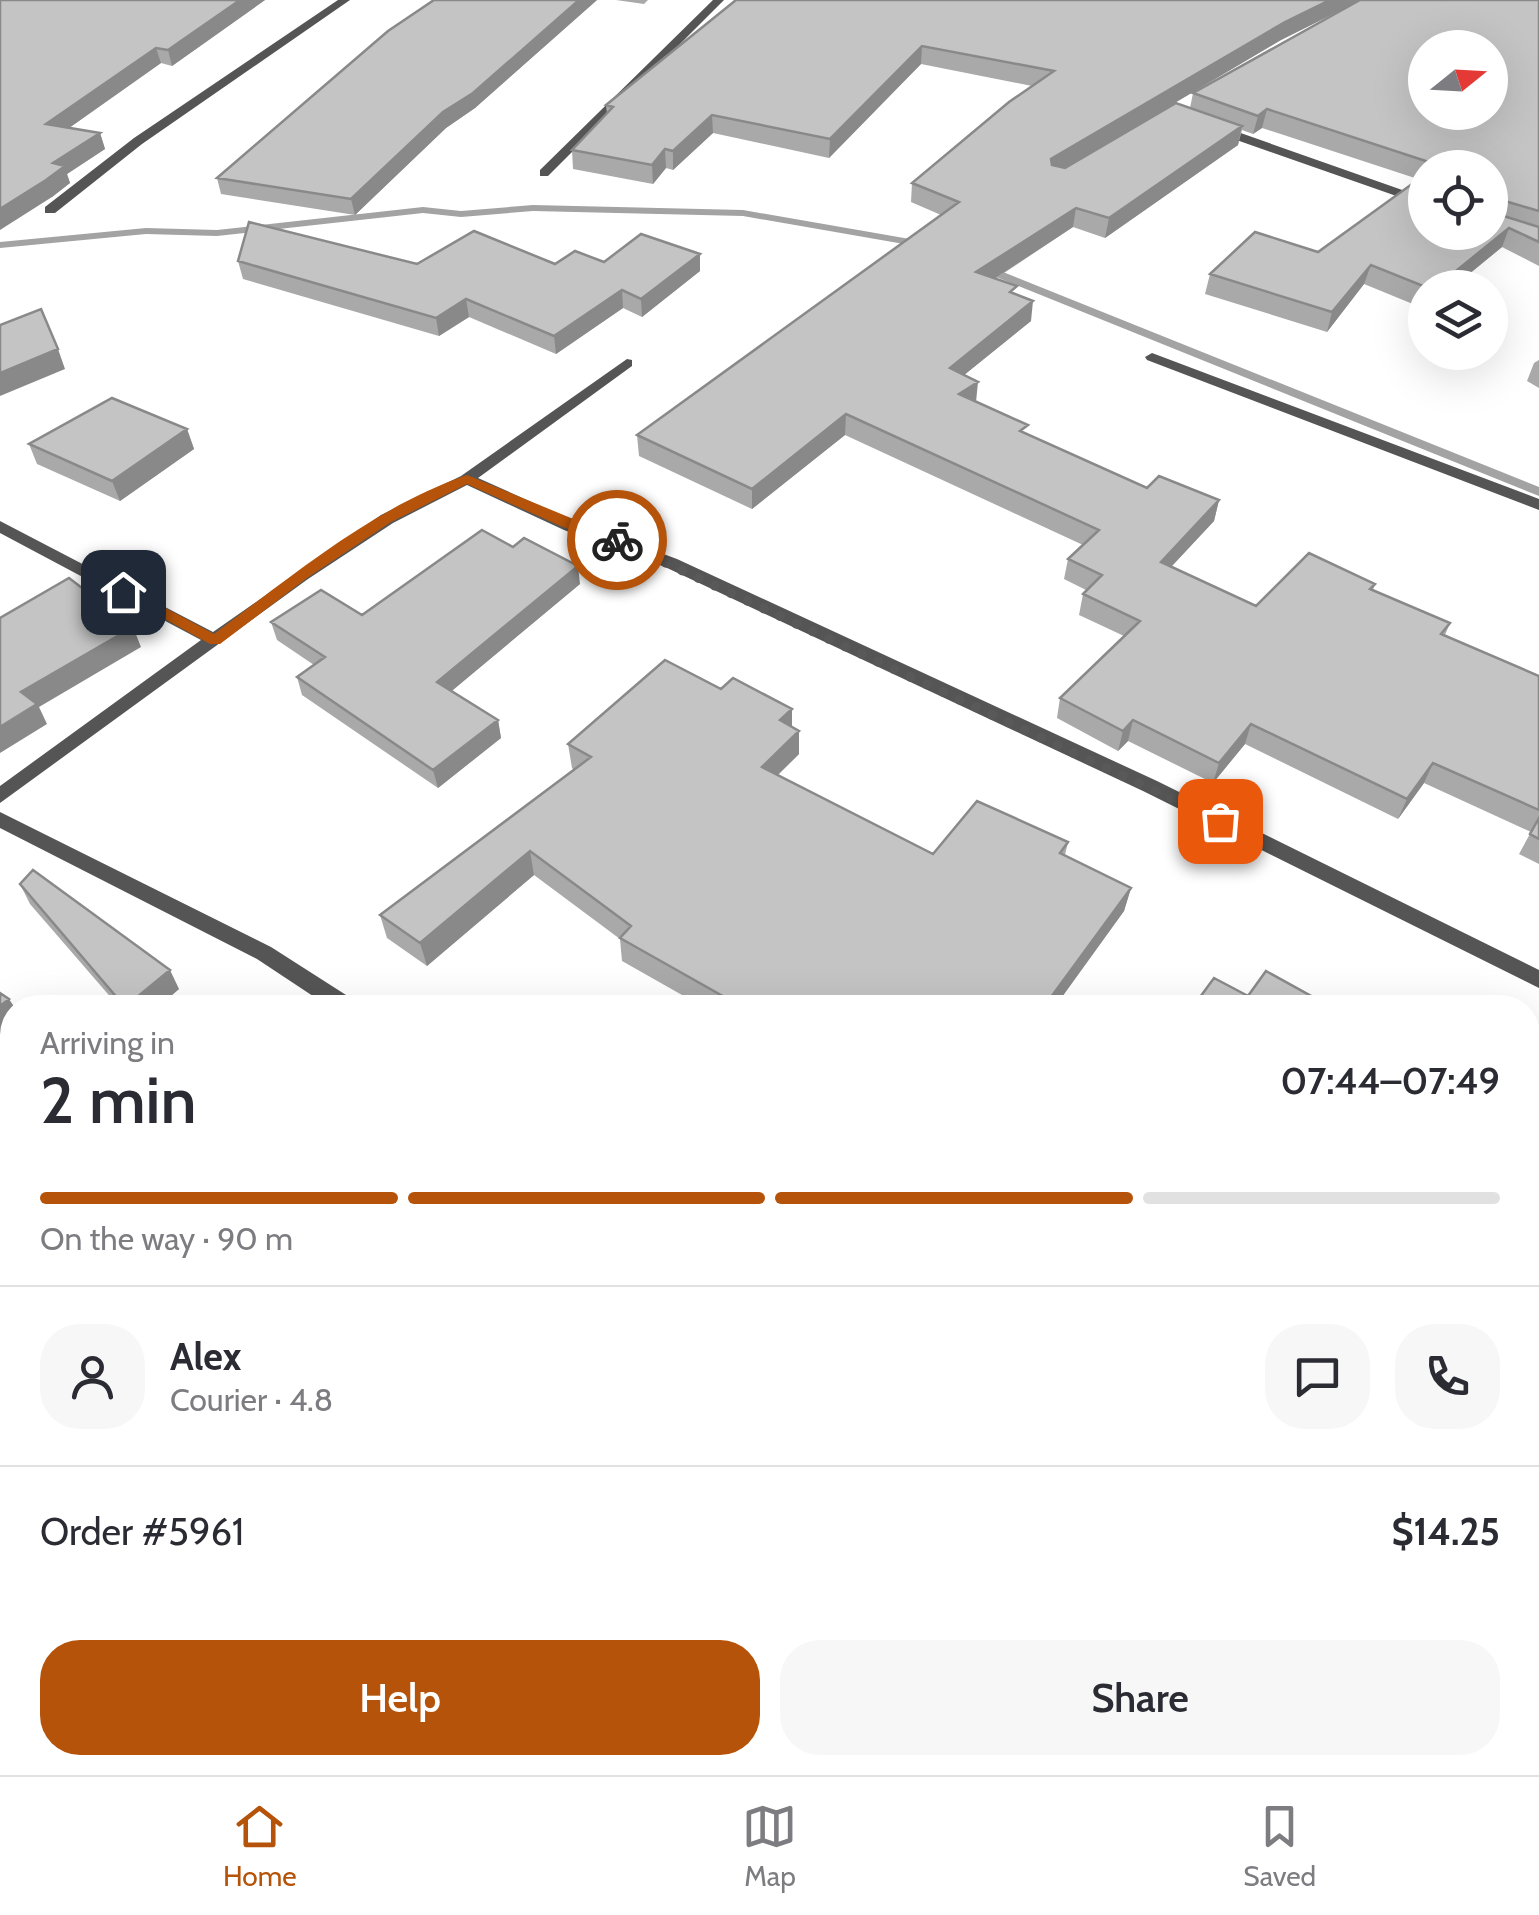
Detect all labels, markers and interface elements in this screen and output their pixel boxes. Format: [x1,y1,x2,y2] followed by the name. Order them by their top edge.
[1408,30,1508,130] north arrow
[1408,30,1508,370] map controls
[1408,150,1508,250] button: locate
[1408,270,1508,370] button: layers
[567,490,667,590] courier
[590,513,645,568] icon: bike
[81,550,166,635] pin
[96,565,151,620] icon: home
[1178,779,1263,864] pin
[1193,794,1248,849] icon: bag
[40,1023,175,1062] text: Arriving in
[1280,1057,1500,1104] text: 07:44–07:49
[40,1060,197,1139] text: 2 min
[40,1219,293,1258] text: On the way · 90 m
[40,1324,145,1429] button: person
[1265,1324,1370,1429] button: chat
[1395,1324,1500,1429] button: phone
[170,1333,241,1380] text: Alex
[170,1380,333,1419] text: Courier · 4.8
[40,1508,244,1555] text: Order #5961
[1391,1508,1500,1555] text: $14.25
[40,1640,760,1755] button: Help
[780,1640,1500,1755] button: Share
[223,1799,297,1893] tab: Home
[742,1799,797,1893] tab: Map
[1243,1799,1316,1893] tab: Saved

